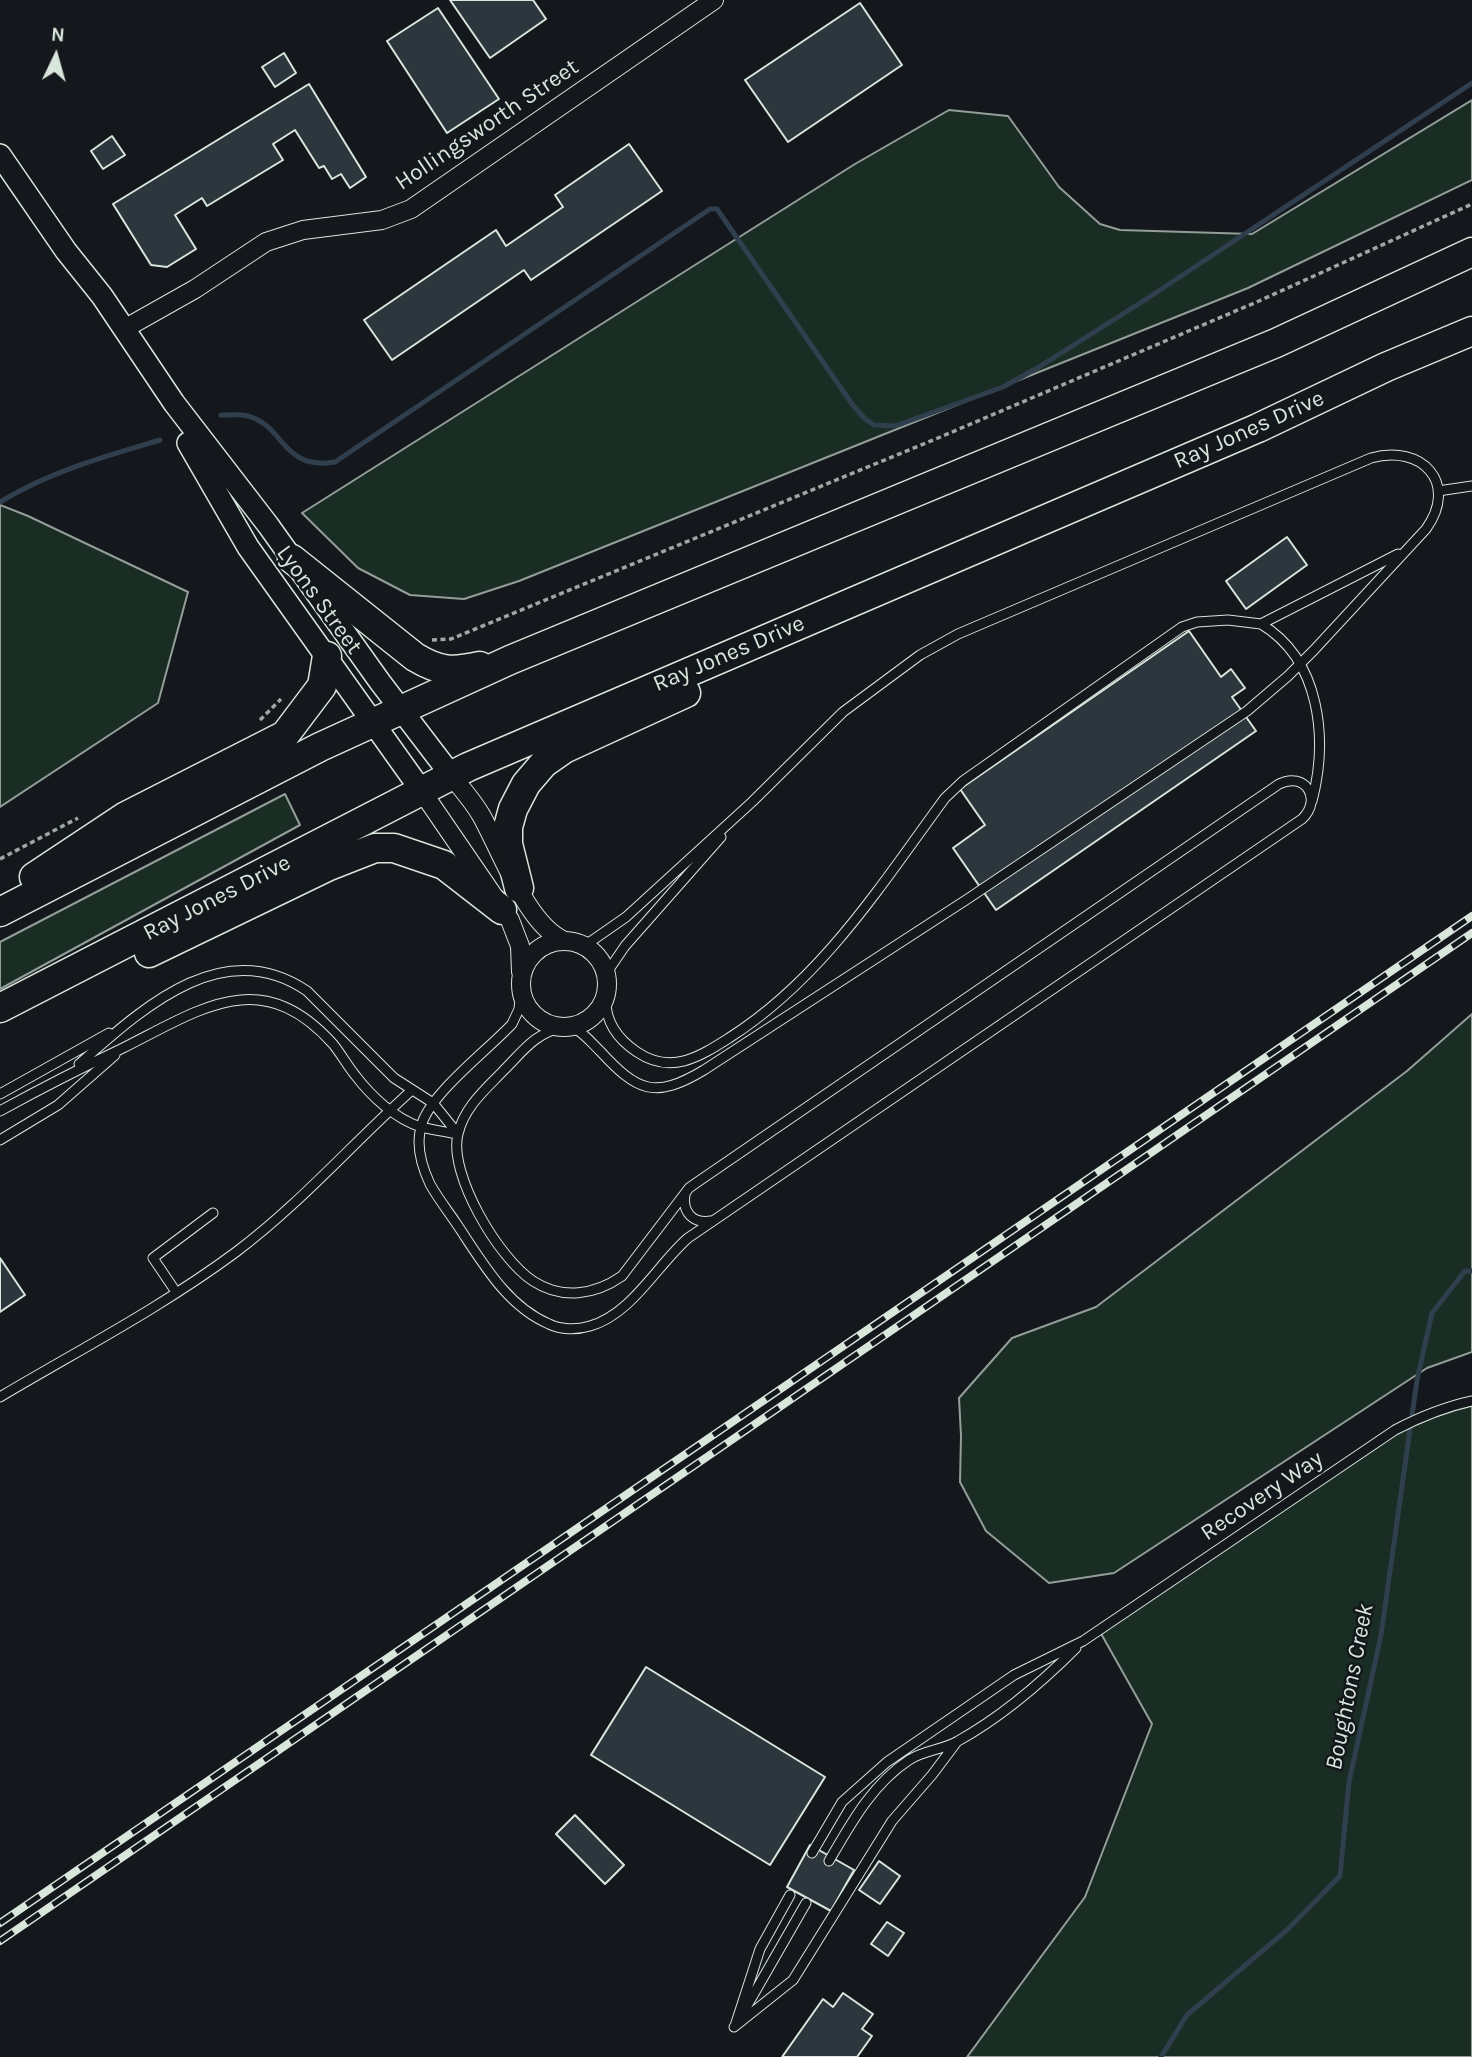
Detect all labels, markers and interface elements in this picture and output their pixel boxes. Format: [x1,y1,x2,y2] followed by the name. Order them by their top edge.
[21,21,91,91] north arrow
[50,24,66,47] text: N
[390,53,584,197] street label: Hollingsworth Street
[1170,385,1328,475] street label: Ray Jones Drive
[270,540,368,660] street label: Lyons Street
[649,610,809,698] street label: Ray Jones Drive
[139,849,295,947] street label: Ray Jones Drive
[1196,1445,1328,1547] street label: Recovery Way
[1320,1601,1380,1773] water label: Boughtons Creek

